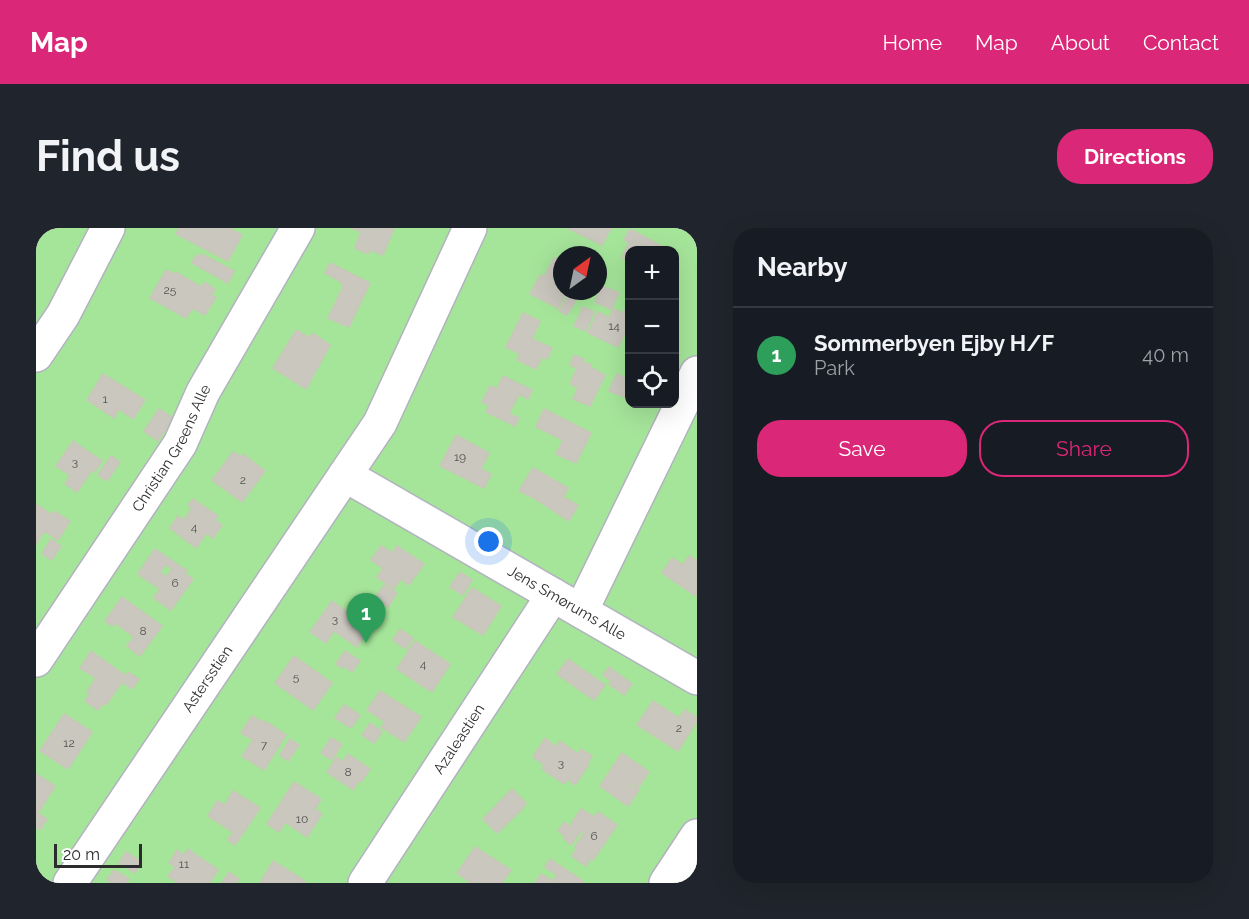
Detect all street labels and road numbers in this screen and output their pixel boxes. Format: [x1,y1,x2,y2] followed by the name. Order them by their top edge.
[128,381,215,515] street label: Christian Greens Alle
[505,562,629,644] street label: Jens Smørums Alle
[179,642,236,716] street label: Astersstien
[430,701,488,777] street label: Azaleastien

